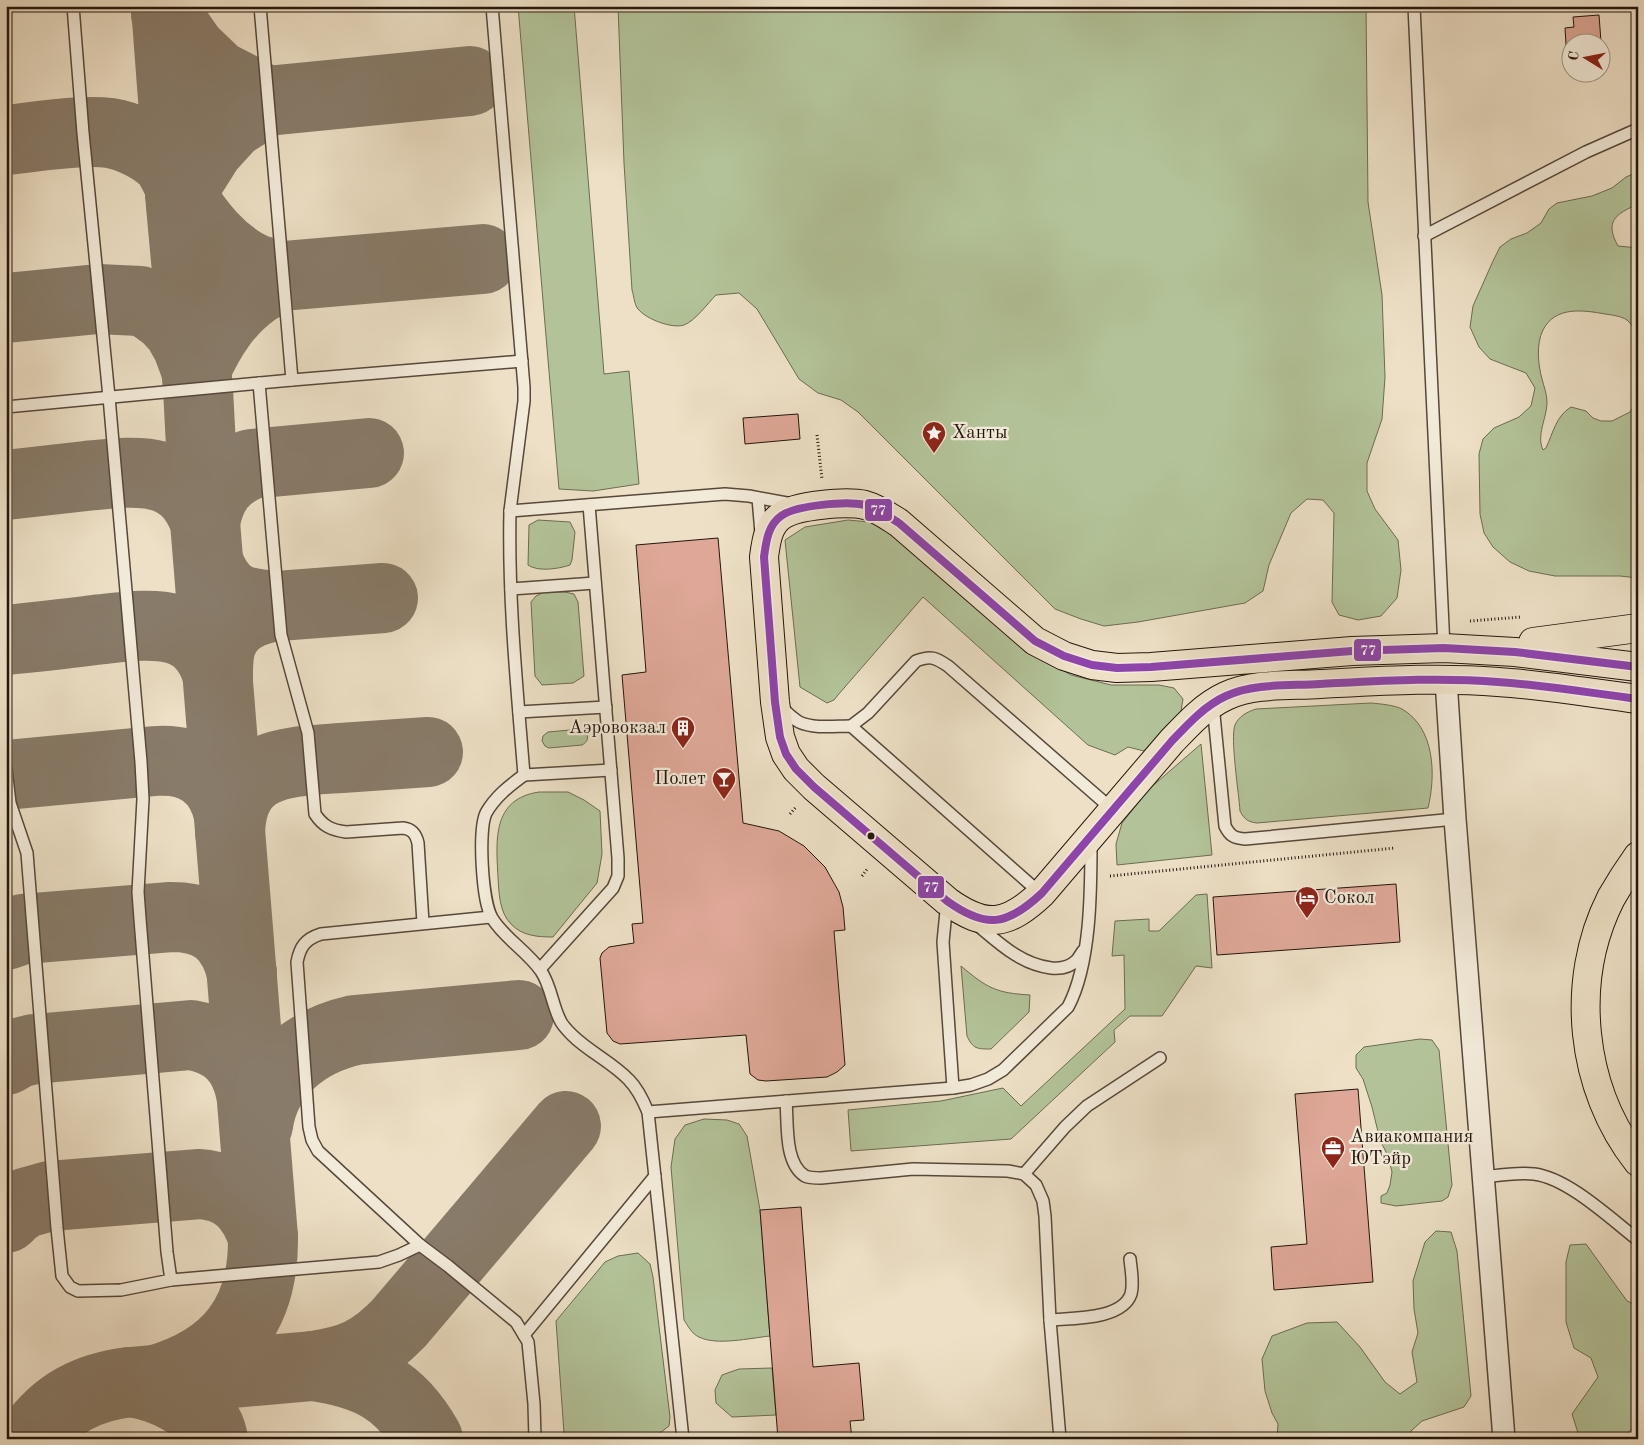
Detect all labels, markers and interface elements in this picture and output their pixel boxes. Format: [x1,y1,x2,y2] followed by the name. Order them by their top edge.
[1562,32,1612,82] north arrow
[1566,50,1582,62] text: С
[921,420,947,454] place icon: Ханты
[952,424,1008,443] place label: Ханты
[864,498,893,522] line badge: 77
[870,504,886,518] text: 77
[1353,638,1382,662] line badge: 77
[1360,644,1376,658] text: 77
[670,715,696,749] building icon: Аэровокзал
[568,719,666,738] place label: Аэровокзал
[711,766,737,800] bar icon: Полет
[654,770,706,789] place label: Полет
[866,831,876,841] unlabelled marker
[917,875,945,899] line badge: 77
[923,881,939,895] text: 77
[1294,885,1320,919] hotel icon: Сокол
[1324,889,1375,908] place label: Сокол
[1350,1128,1474,1169] place label: Авиакомпания ЮТэйр
[1320,1135,1346,1169] office icon: Авиакомпания ЮТэйр

